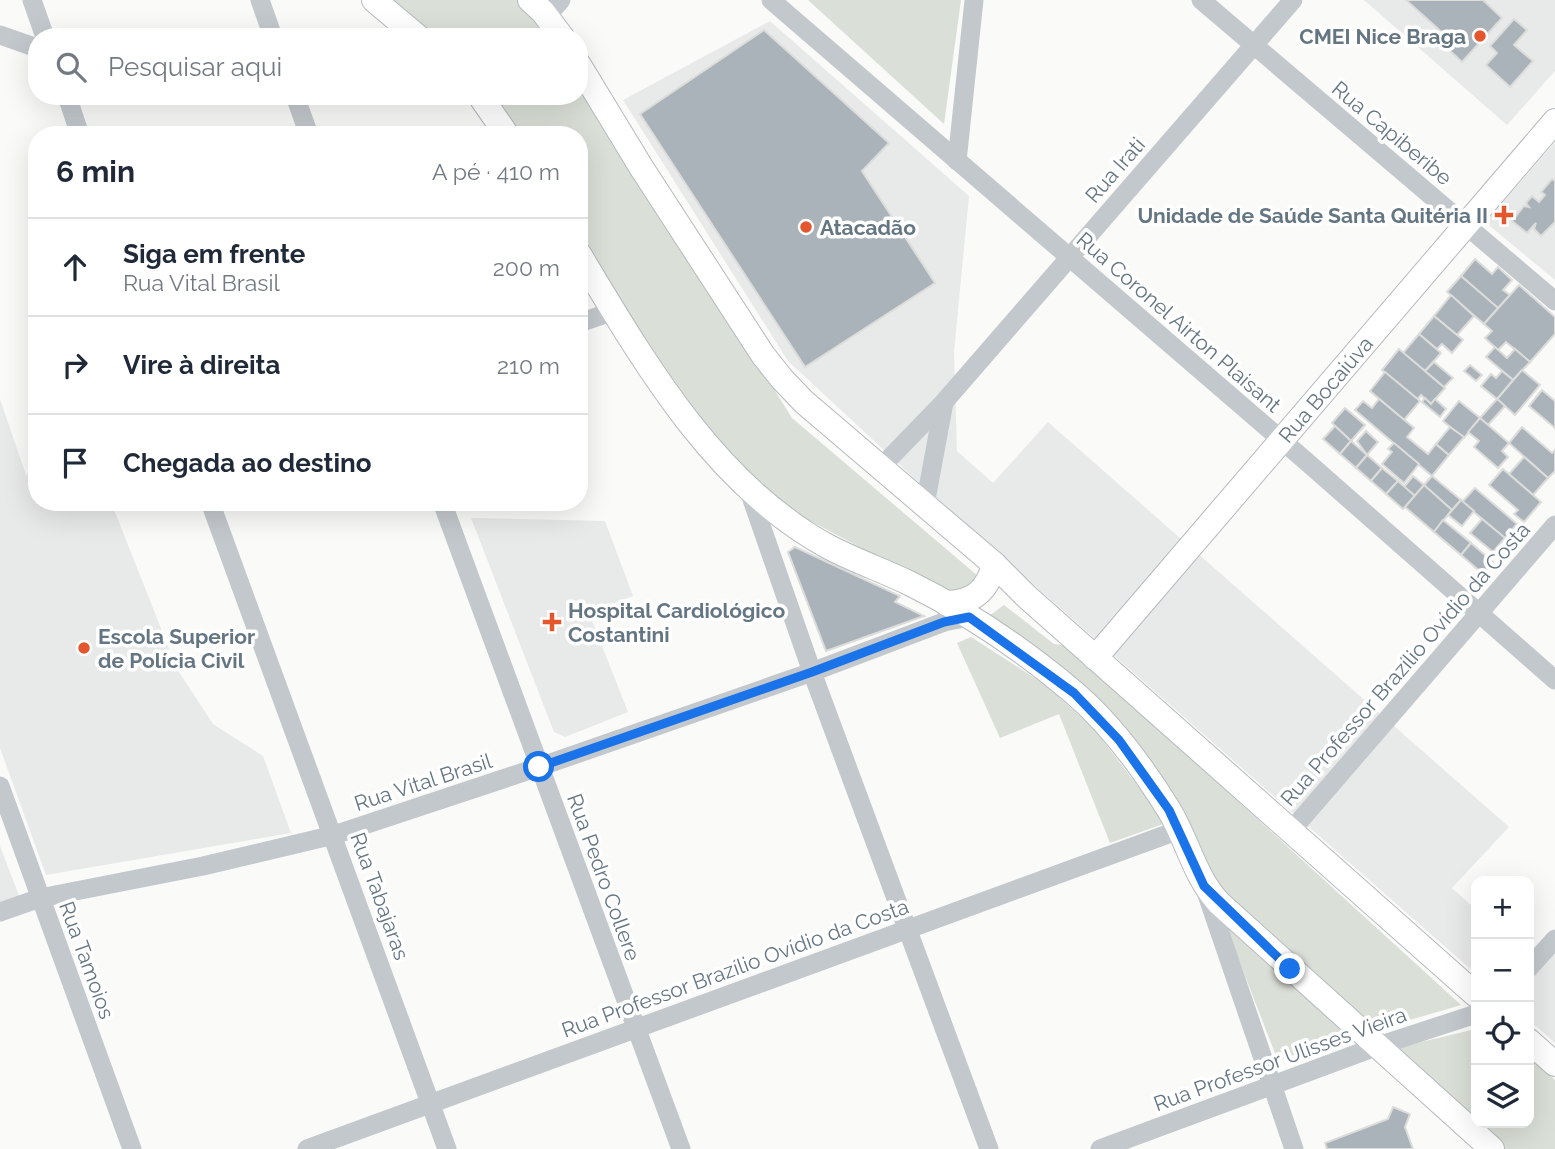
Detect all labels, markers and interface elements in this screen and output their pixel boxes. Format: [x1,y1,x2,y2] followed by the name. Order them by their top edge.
[1299,24,1466,49] place label: CMEI Nice Braga
[28,28,588,105] search box
[1472,28,1488,44] marker: CMEI Nice Braga
[52,48,90,86] icon: search
[108,52,282,82] text: Pesquisar aqui
[1327,76,1457,190] street label: Rua Capiberibe
[1080,132,1150,208] street label: Rua Irati
[56,154,135,189] text: 6 min
[432,158,560,185] text: A pé · 410 m
[1138,203,1488,228] place label: Unidade de Saúde Santa Quitéria II
[1494,205,1514,225] marker: Unidade de Saúde Santa Quitéria II
[820,215,916,240] place label: Atacadão
[798,219,814,235] marker: Atacadão
[1072,227,1286,417] street label: Rua Coronel Airton Plaisant
[123,239,305,269] text: Siga em frente
[56,248,94,286] icon: ahead
[493,254,560,281] text: 200 m
[123,269,280,296] text: Rua Vital Brasil
[1273,331,1378,447] street label: Rua Bocaiúva
[56,346,94,384] icon: right
[123,350,280,380] text: Vire à direita
[497,352,560,379] text: 210 m
[56,444,94,482] icon: arrive
[123,448,372,478] text: Chegada ao destino
[1275,517,1535,811] street label: Rua Professor Brazílio Ovídio da Costa
[568,598,785,647] place label: Hospital Cardiológico Costantini
[542,612,562,632] marker: Hospital Cardiológico Costantini
[98,624,255,673] place label: Escola Superior de Polícia Civil
[76,640,92,656] marker: Escola Superior de Polícia Civil
[351,748,495,816] street label: Rua Vital Brasil
[523,751,554,782] route start
[562,790,646,964] street label: Rua Pedro Collere
[345,829,415,963] street label: Rua Tabajaras
[1471,876,1534,1128] map controls
[1471,876,1534,939] button: +
[558,893,912,1043] street label: Rua Professor Brazílio Ovídio da Costa
[54,898,120,1022] street label: Rua Tamoios
[1471,939,1534,1002] button: −
[1274,953,1305,984] route end
[1150,1002,1410,1116] street label: Rua Professor Ulisses Vieira
[1471,1002,1534,1065] button: locate
[1471,1065,1534,1128] button: layers

